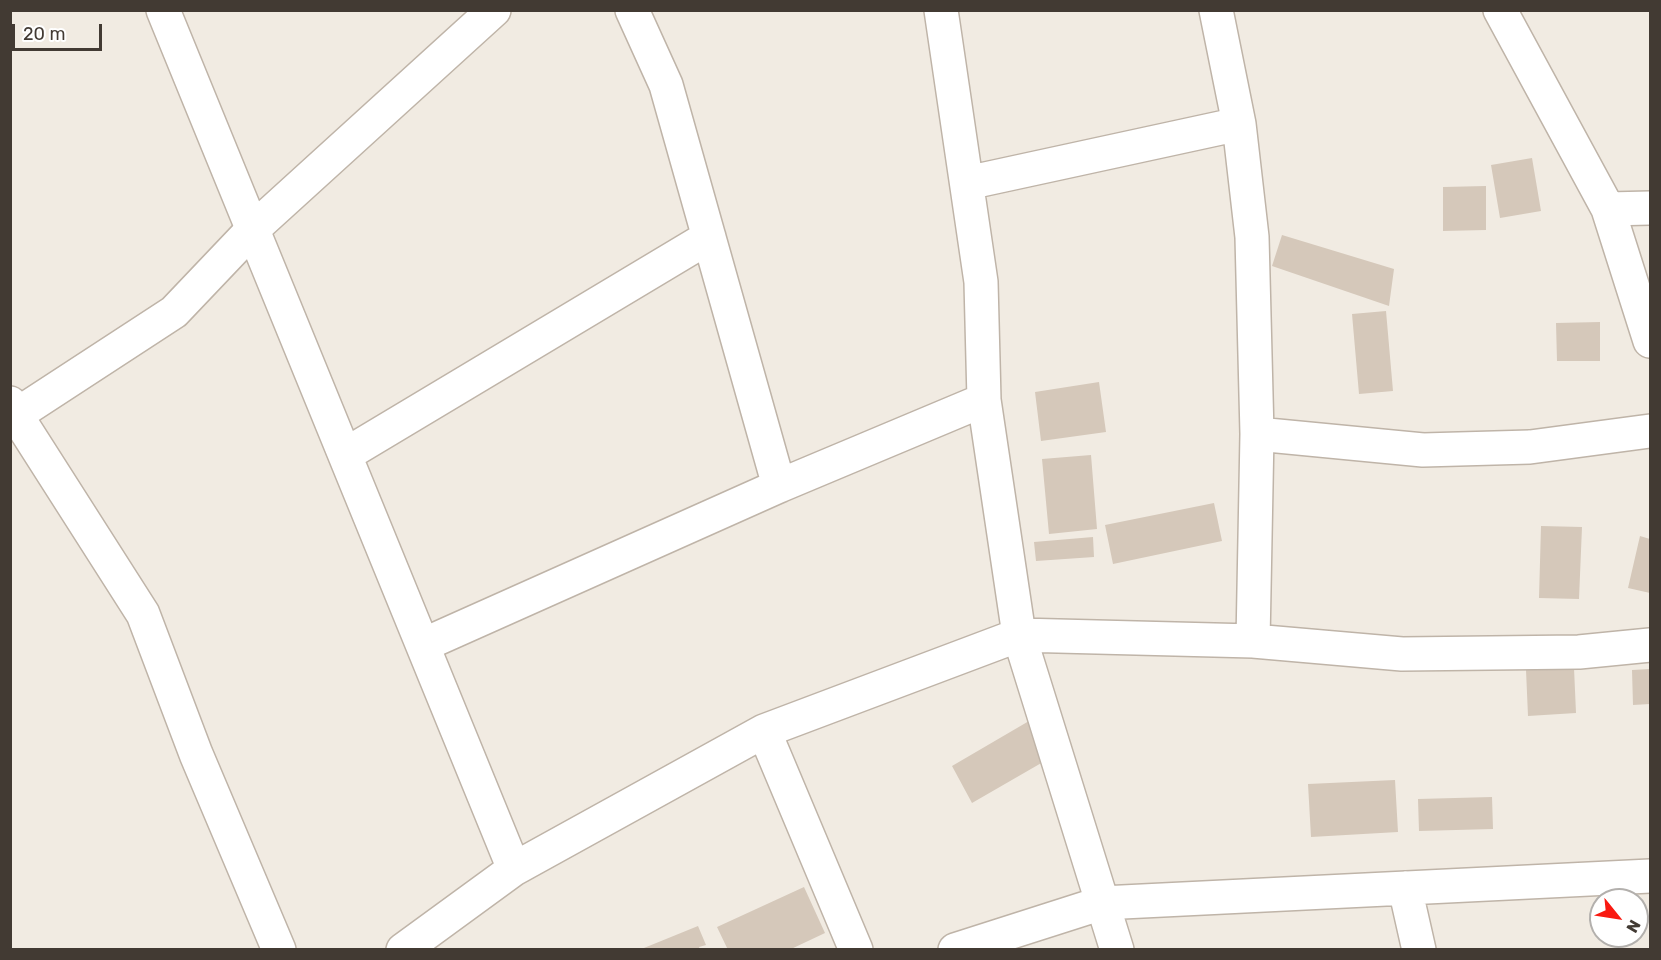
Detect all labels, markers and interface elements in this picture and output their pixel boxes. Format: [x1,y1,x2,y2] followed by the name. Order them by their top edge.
[15,12,105,50] scale bar
[23,23,65,45] text: 20 m
[1589,888,1649,948] north arrow
[1622,917,1644,936] text: N

